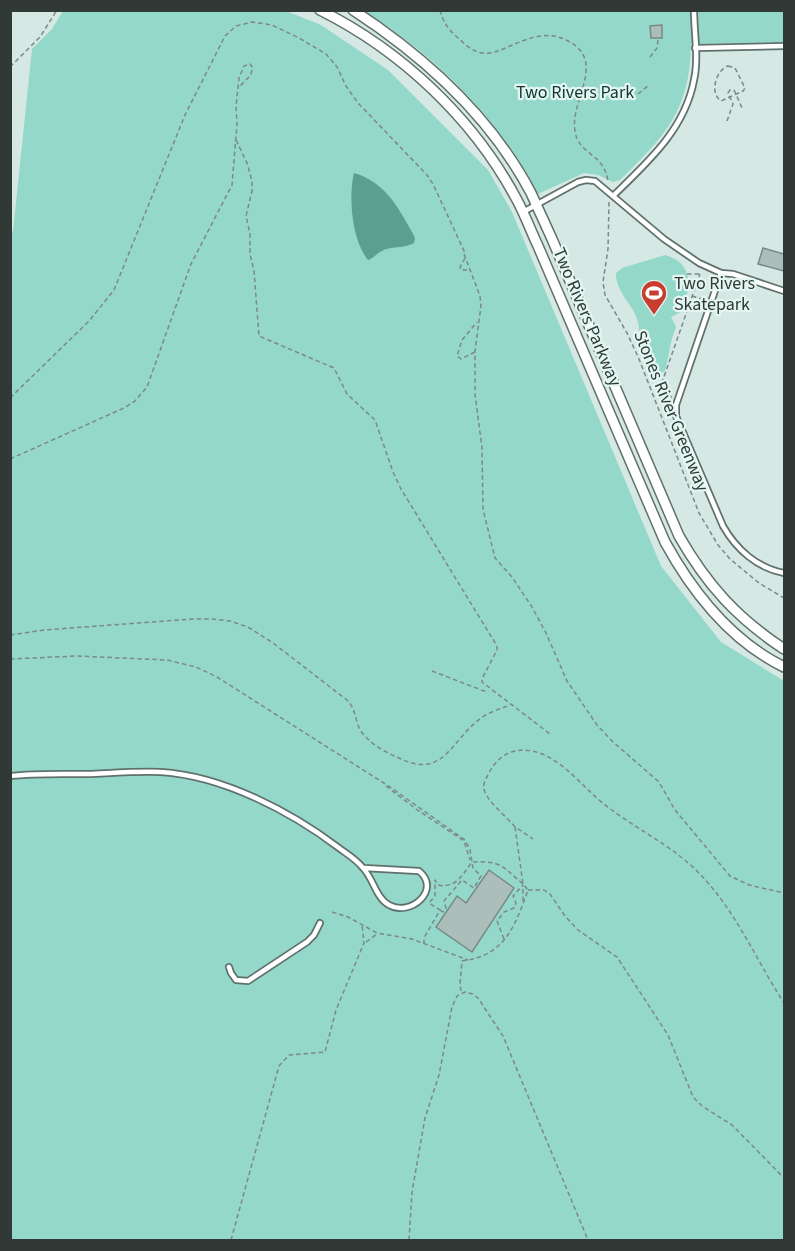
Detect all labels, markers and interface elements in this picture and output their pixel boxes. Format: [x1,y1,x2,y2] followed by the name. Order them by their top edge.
[516,80,634,105] park label: Two Rivers Park
[546,244,628,391] street label: Two Rivers Parkway
[674,271,755,317] place label: Two Rivers Skatepark
[639,278,669,316] sports icon: Two Rivers Skatepark
[627,327,715,496] street label: Stones River Greenway

